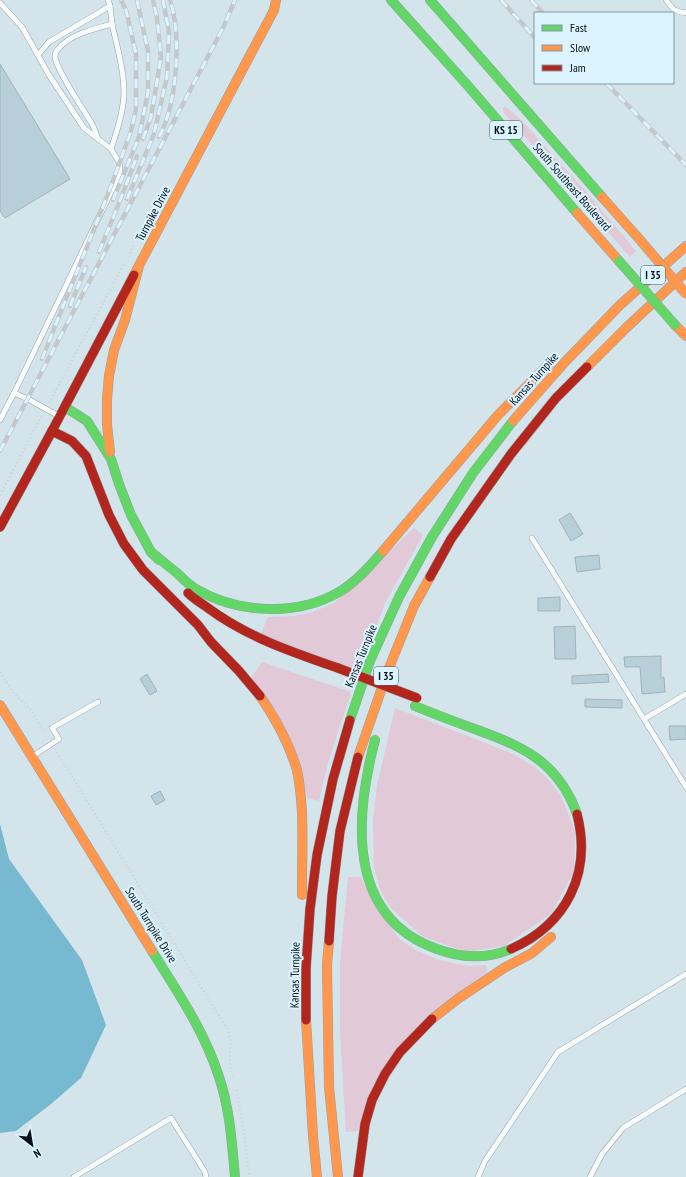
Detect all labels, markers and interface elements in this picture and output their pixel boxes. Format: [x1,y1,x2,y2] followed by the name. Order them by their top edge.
[534,12,674,84] legend
[570,20,588,35] text: Fast
[570,40,591,55] text: Slow
[569,60,586,75] text: Jam
[490,121,522,139] road number: KS 15
[530,140,615,234] street label: South Southeast Boulevard
[132,184,173,244] street label: Turnpike Drive
[641,266,665,284] road number: I 35
[506,349,561,408] street label: Kansas Turnpike
[341,622,380,689] street label: Kansas Turnpike
[374,667,398,685] road number: I 35
[122,884,181,965] street label: South Turnpike Drive
[286,942,303,1008] street label: Kansas Turnpike
[12,1125,52,1165] north arrow
[31,1146,43,1161] text: N

